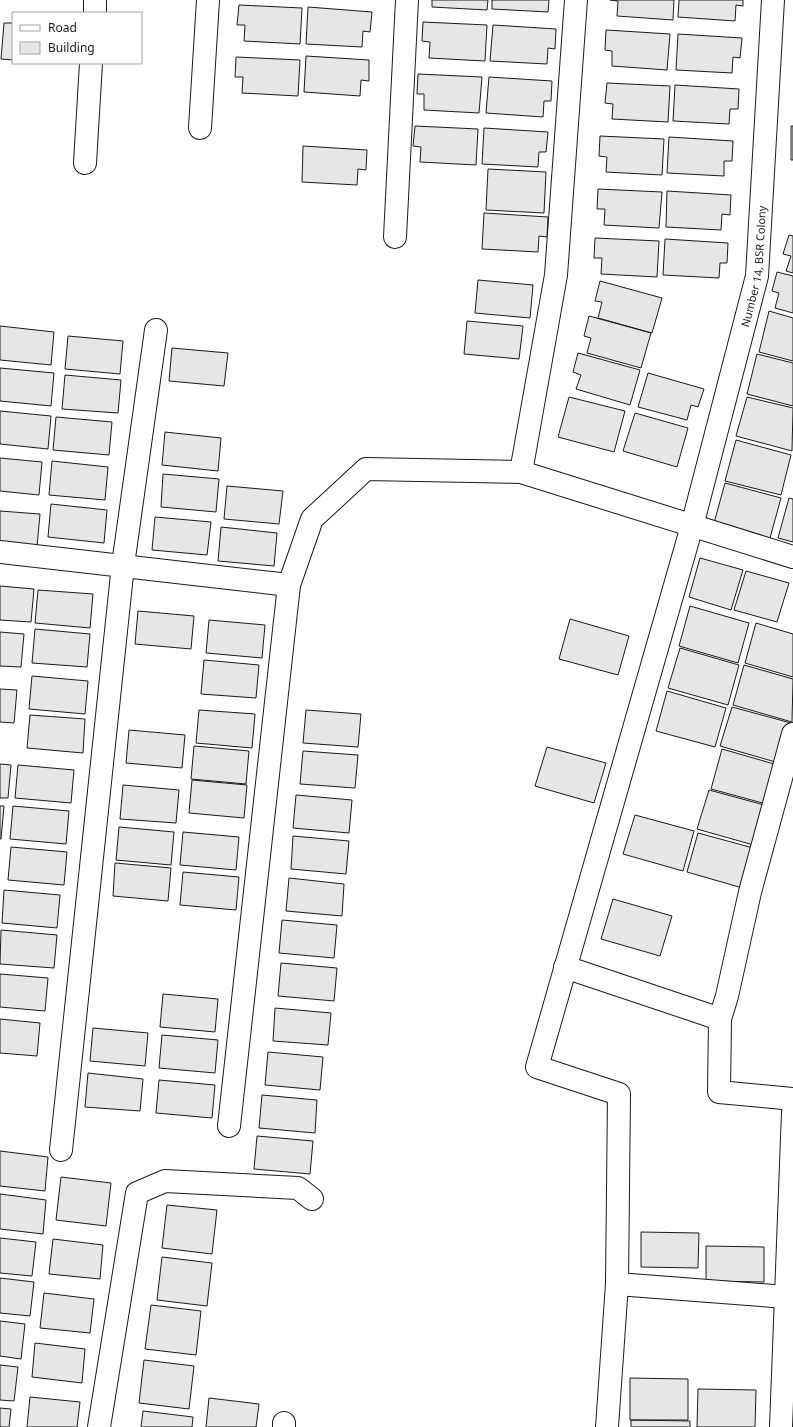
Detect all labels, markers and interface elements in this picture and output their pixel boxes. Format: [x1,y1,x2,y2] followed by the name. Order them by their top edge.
[12,12,142,64] legend
[48,19,77,36] text: Road
[48,39,95,56] text: Building
[737,205,769,328] street label: Number 14, BSR Colony

